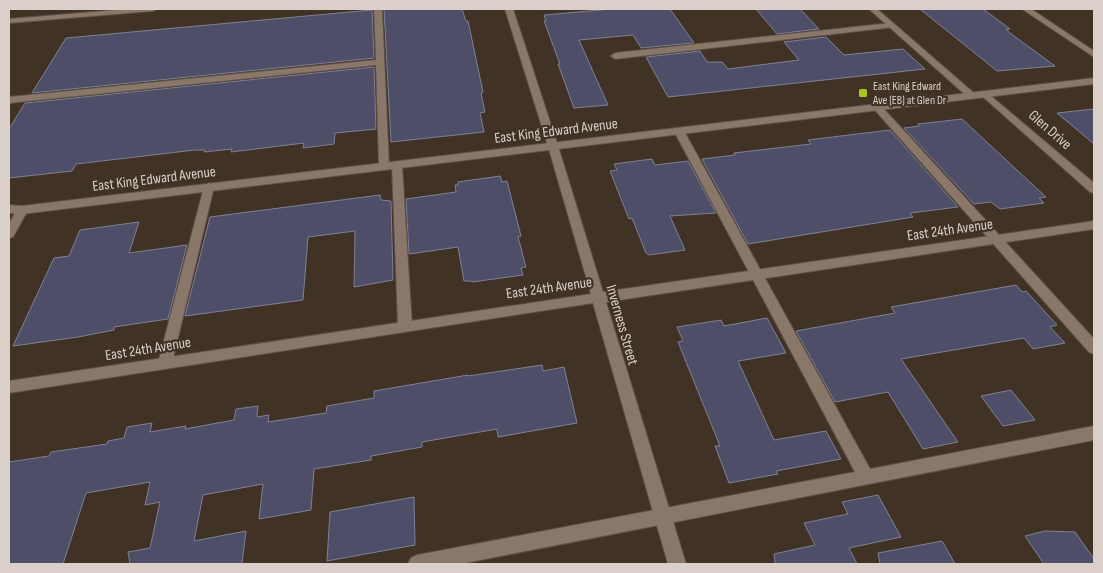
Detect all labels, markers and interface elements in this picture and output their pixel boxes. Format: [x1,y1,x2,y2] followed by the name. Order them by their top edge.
[872,79,947,108] place label: East King Edward Ave (EB) at Glen Dr
[857,87,869,99] marker: East King Edward Ave (EB) at Glen Dr
[1024,106,1076,154] street label: Glen Drive
[493,114,619,148] street label: East King Edward Avenue
[91,162,217,196] street label: East King Edward Avenue
[906,215,994,245] street label: East 24th Avenue
[505,273,593,303] street label: East 24th Avenue
[601,283,643,368] street label: Inverness Street
[104,333,192,365] street label: East 24th Avenue

